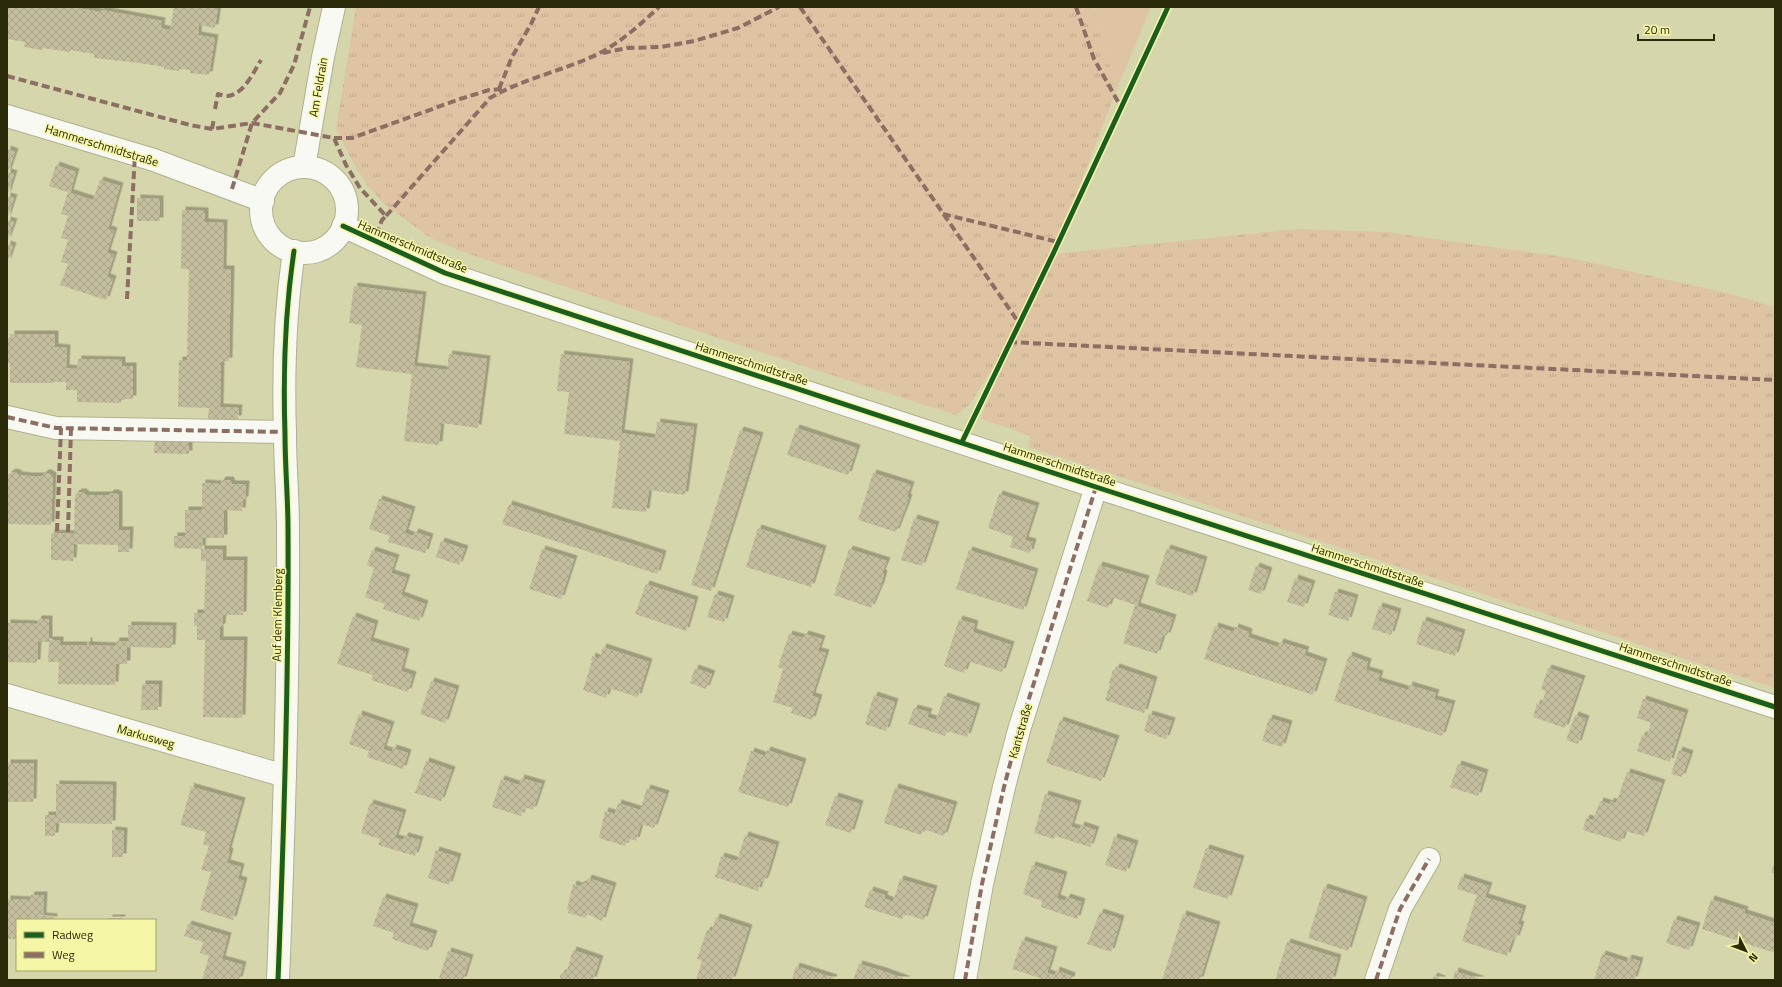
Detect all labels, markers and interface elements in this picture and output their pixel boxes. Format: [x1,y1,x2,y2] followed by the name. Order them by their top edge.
[1638,16,1714,42] scale bar
[1644,20,1670,39] text: 20 m
[303,56,333,118] street label: Am Feldrain
[43,119,161,171] street label: Hammerschmidtstraße
[355,214,471,278] street label: Hammerschmidtstraße
[693,336,811,390] street label: Hammerschmidtstraße
[1001,437,1119,491] street label: Hammerschmidtstraße
[1309,538,1427,592] street label: Hammerschmidtstraße
[267,568,287,662] street label: Auf dem Klemberg
[1617,637,1735,691] street label: Hammerschmidtstraße
[1003,701,1037,761] street label: Kantstraße
[115,719,177,753] street label: Markusweg
[16,919,156,971] legend
[52,925,93,944] text: Radweg
[1726,931,1766,971] north arrow
[52,945,75,964] text: Weg
[1745,950,1762,966] text: N

